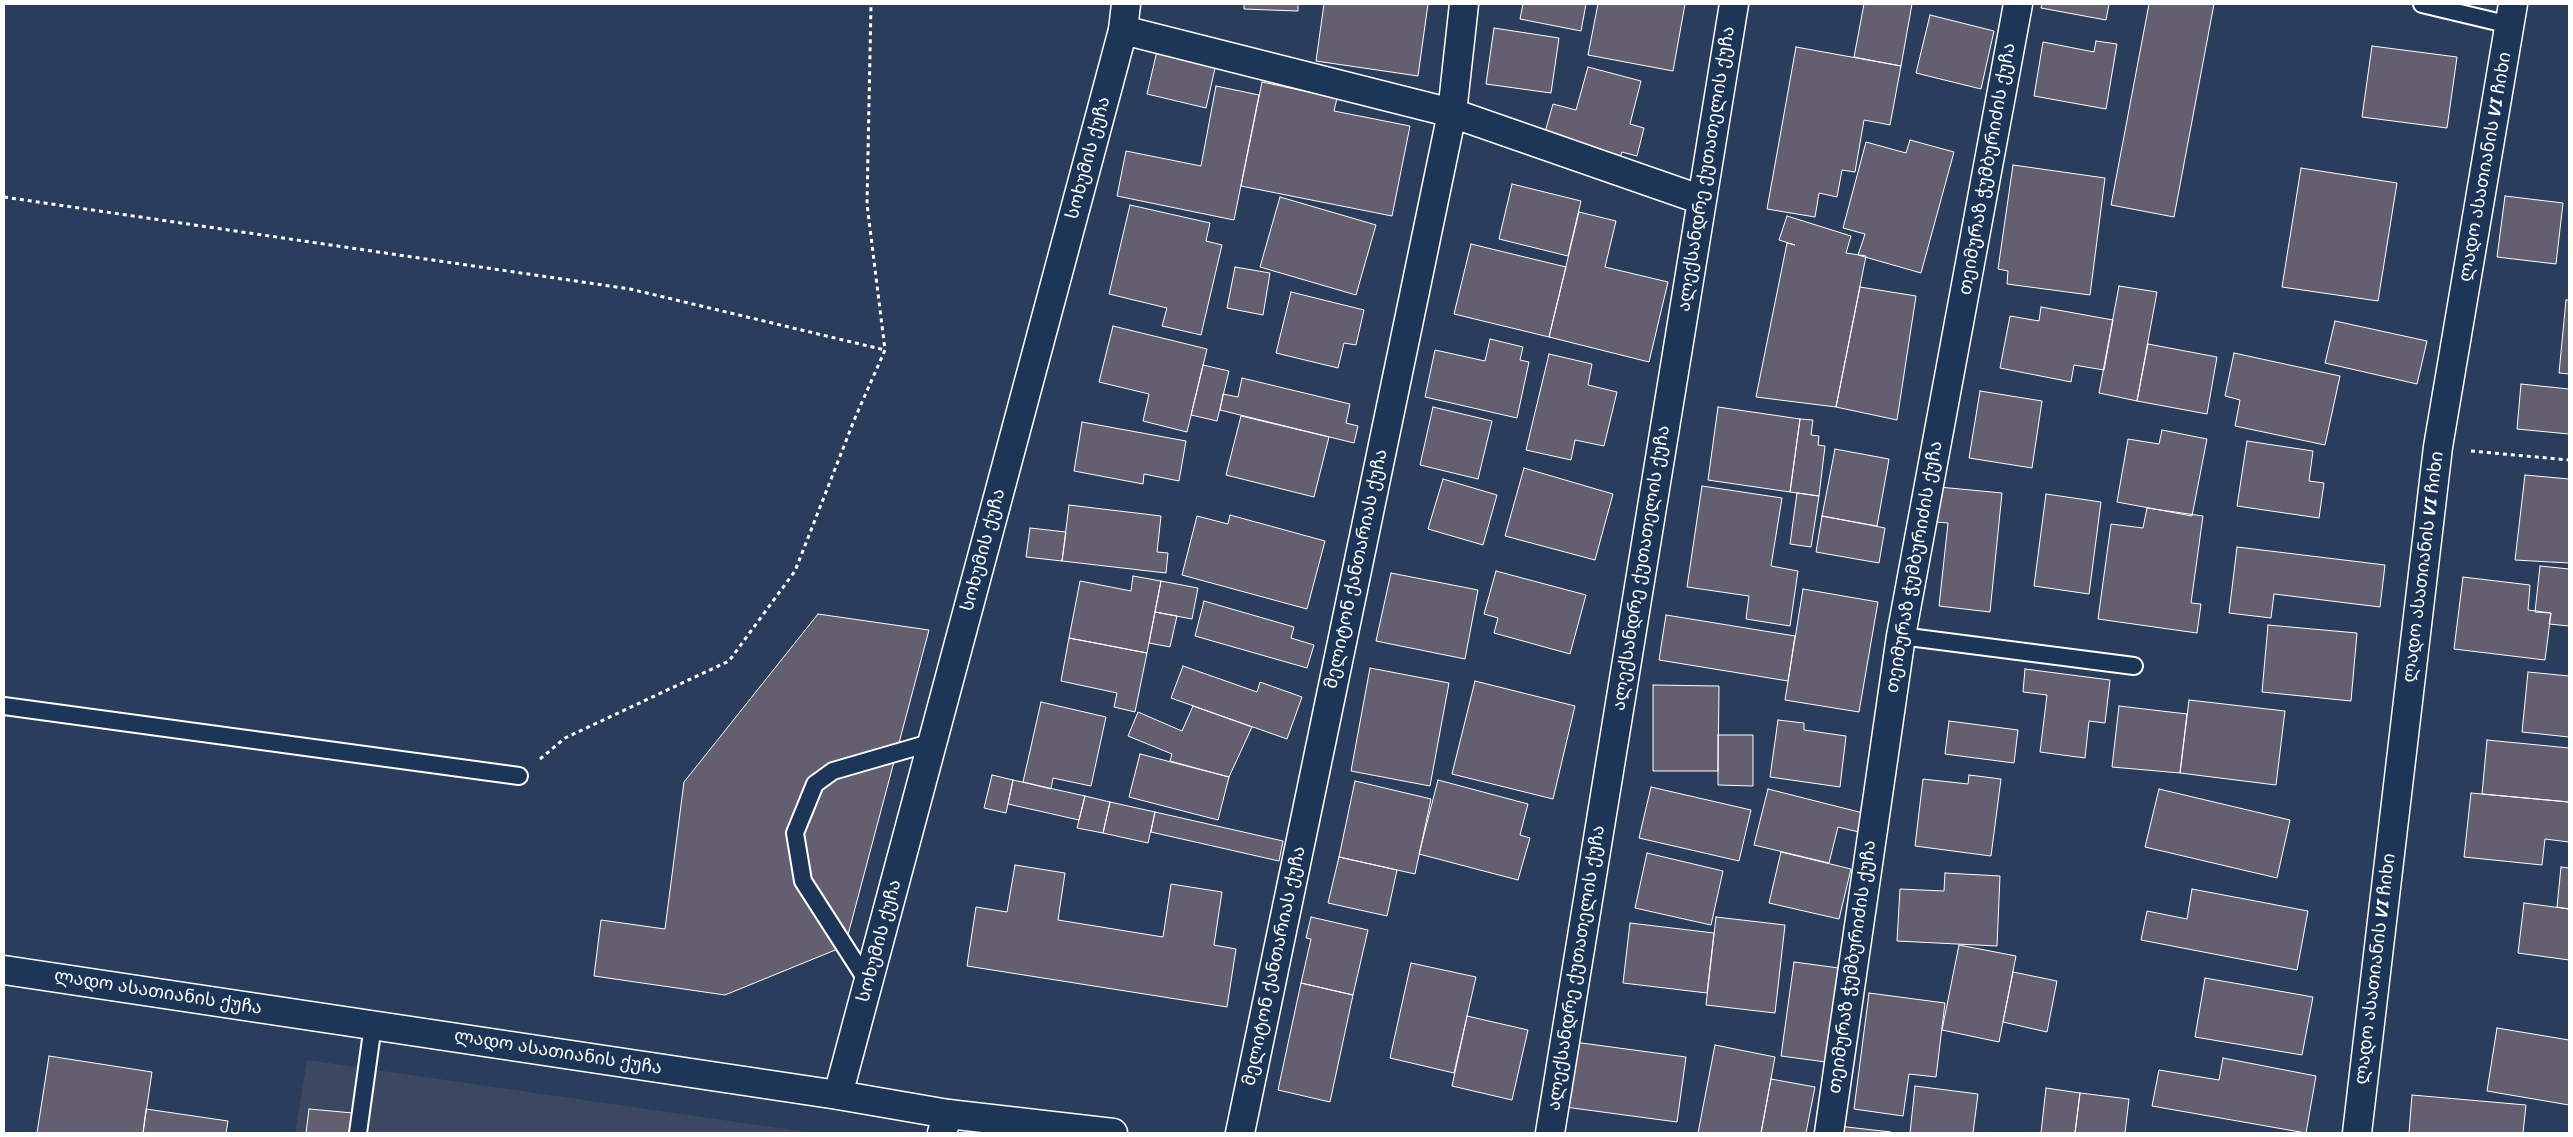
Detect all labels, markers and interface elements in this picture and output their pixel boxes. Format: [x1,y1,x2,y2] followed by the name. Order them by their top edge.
[1674,25,1740,313] street label: ალექსანდრე ქუთათელის ქუჩა
[1955,41,2021,297] street label: თეიმურაზ ჭუმბურიძის ქუჩა
[2455,51,2517,283] street label: ლადო ასათიანის VI ჩიხი
[1062,94,1116,222] street label: სოხუმის ქუჩა
[1609,424,1675,712] street label: ალექსანდრე ქუთათელის ქუჩა
[1882,439,1948,695] street label: თეიმურაზ ჭუმბურიძის ქუჩა
[1321,447,1393,691] street label: მელიტონ ქანთარიას ქუჩა
[2399,450,2449,684] street label: ლადო ასათიანის VI ჩიხი
[957,486,1011,614] street label: სოხუმის ქუჩა
[1544,824,1610,1112] street label: ალექსანდრე ქუთათელის ქუჩა
[1825,839,1881,1095] street label: თეიმურაზ ჭუმბურიძის ქუჩა
[1239,844,1311,1088] street label: მელიტონ ქანთარიას ქუჩა
[2351,852,2401,1086] street label: ლადო ასათიანის VI ჩიხი
[853,877,907,1005] street label: სოხუმის ქუჩა
[53,966,263,1020] street label: ლადო ასათიანის ქუჩა
[453,1026,663,1080] street label: ლადო ასათიანის ქუჩა

